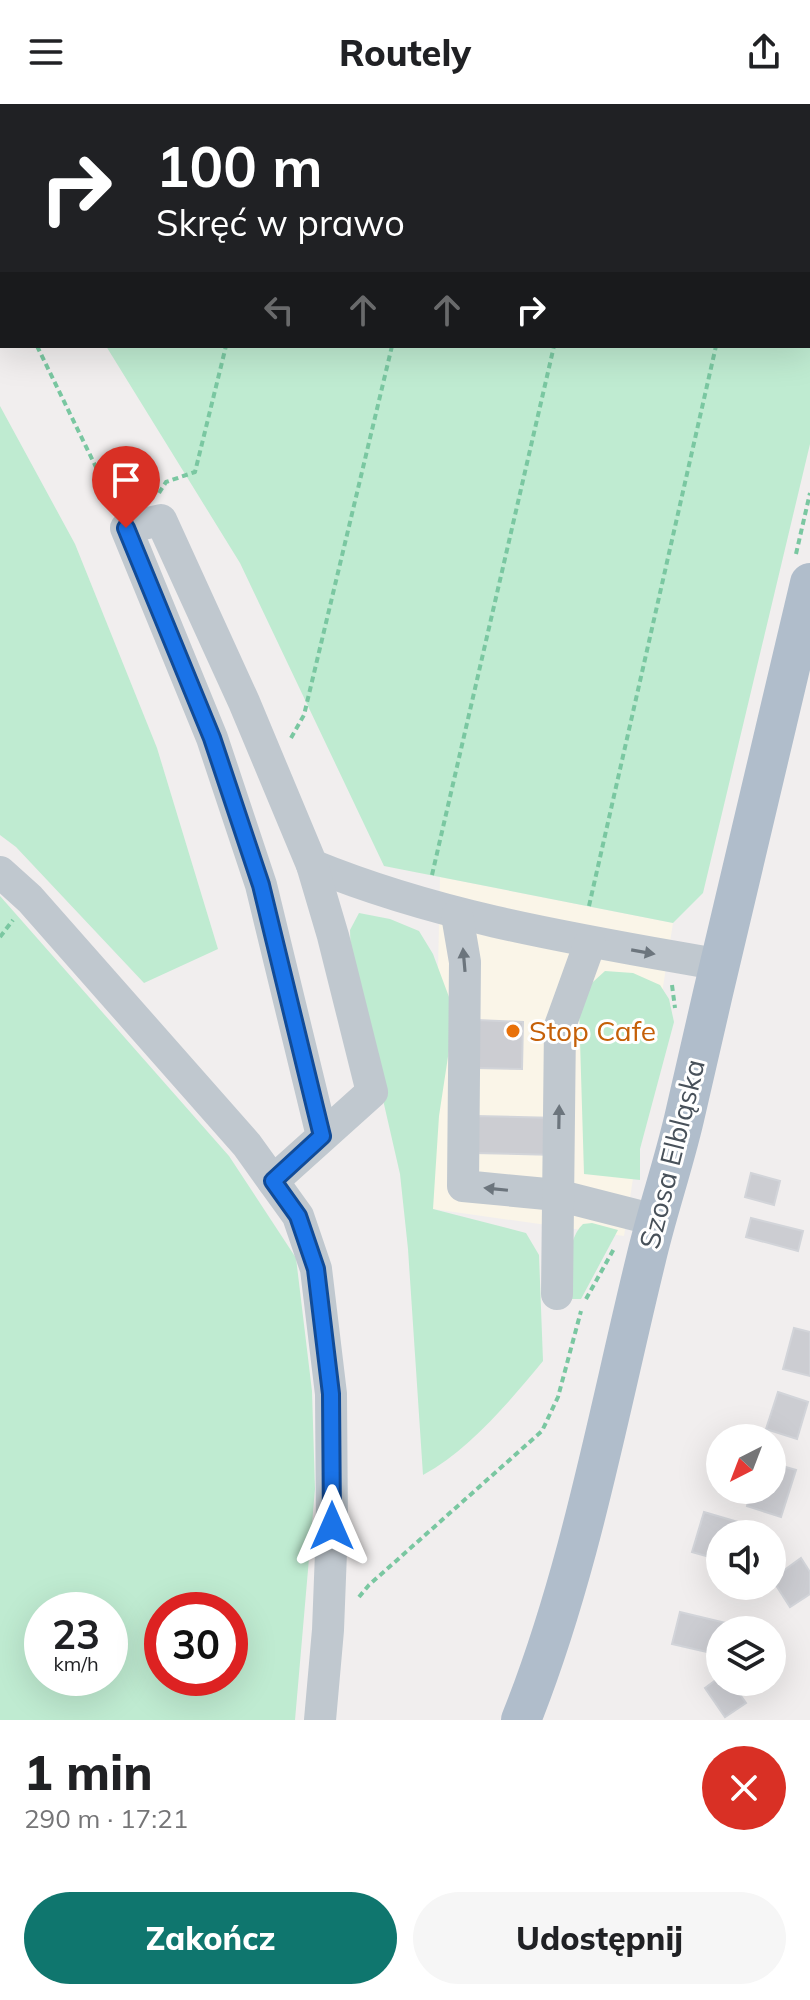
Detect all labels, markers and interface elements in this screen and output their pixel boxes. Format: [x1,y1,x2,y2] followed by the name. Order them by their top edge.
[24,30,68,74] icon: menu
[339,30,471,75] text: Routely
[742,30,786,74] icon: share
[156,131,323,201] text: 100 m
[24,136,128,240] icon: right
[156,200,405,245] text: Skręć w prawo
[257,288,301,332] icon: left
[341,288,385,332] icon: ahead
[425,288,469,332] icon: ahead
[509,288,553,332] icon: right
[92,446,160,528] pin
[104,458,148,502] icon: arrive
[631,946,656,958] one-way arrow
[457,947,470,972] one-way arrow
[529,1013,656,1048] place label: Stop Cafe
[504,1022,522,1040] marker: Stop Cafe
[631,1056,712,1252] street label: Szosa Elbląska
[553,1104,565,1129] one-way arrow
[484,1183,509,1196] one-way arrow
[706,1424,786,1504] north arrow
[706,1424,786,1696] map controls
[290,1484,374,1568] position arrow
[706,1520,786,1600] button: sound
[144,1592,248,1696] speed limit sign: 30
[52,1609,100,1659] text: 23
[706,1616,786,1696] button: layers
[53,1651,99,1676] text: km/h
[24,1742,153,1802] text: 1 min
[702,1746,786,1830] button: close
[24,1802,188,1835] text: 290 m · 17:21
[24,1892,397,1984] button: Zakończ
[413,1892,786,1984] button: Udostępnij

